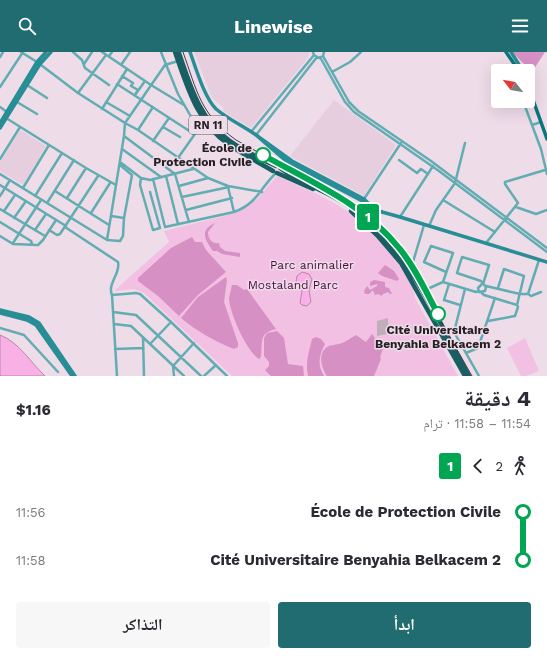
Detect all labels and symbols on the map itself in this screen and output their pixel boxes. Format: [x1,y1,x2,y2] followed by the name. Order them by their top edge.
[491,64,535,108] north arrow
[189,116,227,134] road number: RN 11
[153,141,252,169] place label: École de Protection Civile
[255,147,271,163] marker: École de Protection Civile
[355,204,381,230] line badge: 1
[270,258,354,272] park label: Parc animalier
[248,278,339,292] park label: Mostaland Parc
[430,306,446,322] marker: Cité Universitaire Benyahia Belkacem 2
[375,323,501,351] place label: Cité Universitaire Benyahia Belkacem 2

